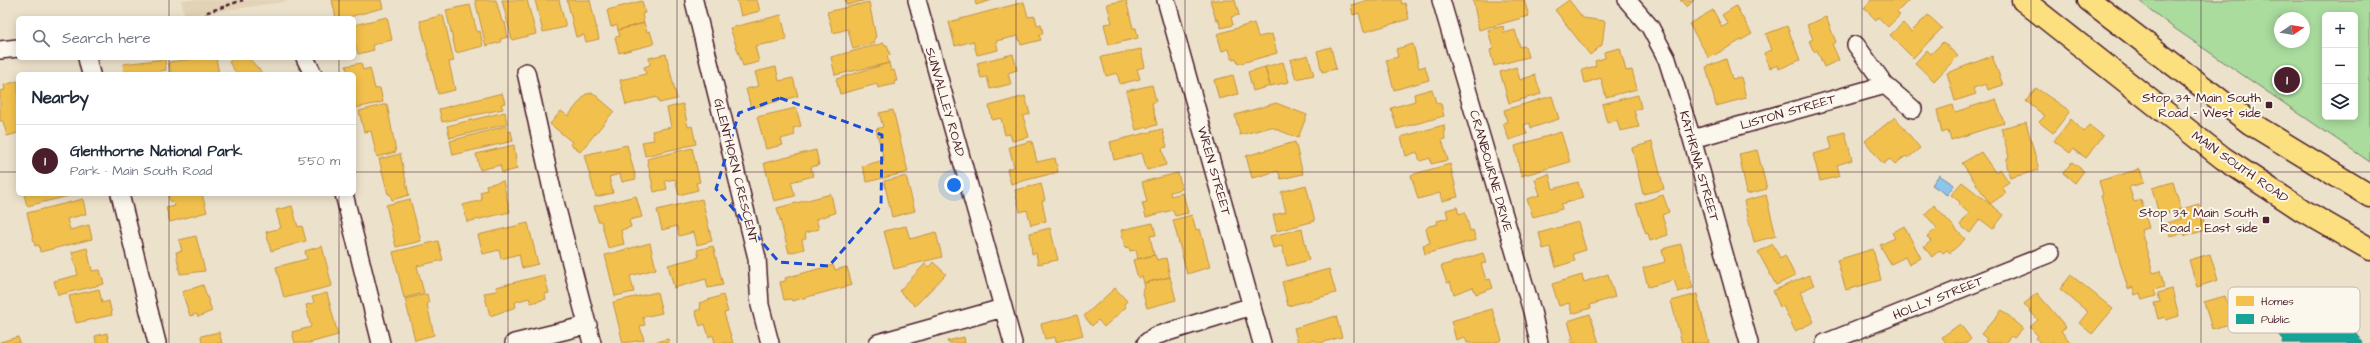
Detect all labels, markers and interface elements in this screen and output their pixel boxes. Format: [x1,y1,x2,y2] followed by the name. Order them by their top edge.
[2274,12,2310,48] north arrow
[2322,12,2358,120] map controls
[2322,12,2358,48] button: +
[16,16,356,60] search box
[30,27,52,49] icon: search
[62,28,151,49] text: Search here
[921,45,969,159] street label: SUNVALLEY ROAD
[2322,48,2358,84] button: −
[2274,65,2300,95] pin: 1
[2322,84,2358,120] button: layers
[32,86,89,110] text: Nearby
[2142,89,2262,122] place label: Stop 34 Main South Road - West side
[1738,90,1839,134] street label: LISTON STREET
[709,97,763,246] street label: GLENTHORN CRESCENT
[2264,100,2274,110] marker: Stop 34 Main South Road - West side
[1465,108,1517,234] street label: CRANBOURNE DRIVE
[1675,109,1724,224] street label: KATHRINA STREET
[1193,124,1236,218] street label: WREN STREET
[2188,127,2293,208] street label: MAIN SOUTH ROAD
[70,141,242,162] text: Glenthorne National Park
[44,152,46,170] text: 1
[298,152,340,170] text: 550 m
[70,162,212,180] text: Park · Main South Road
[944,175,964,195] your location
[2139,204,2259,237] place label: Stop 34 Main South Road - East side
[2261,215,2271,225] marker: Stop 34 Main South Road - East side
[1890,271,1987,324] street label: HOLLY STREET
[2228,287,2360,333] legend
[2261,294,2294,309] text: Homes
[2261,312,2290,327] text: Public

